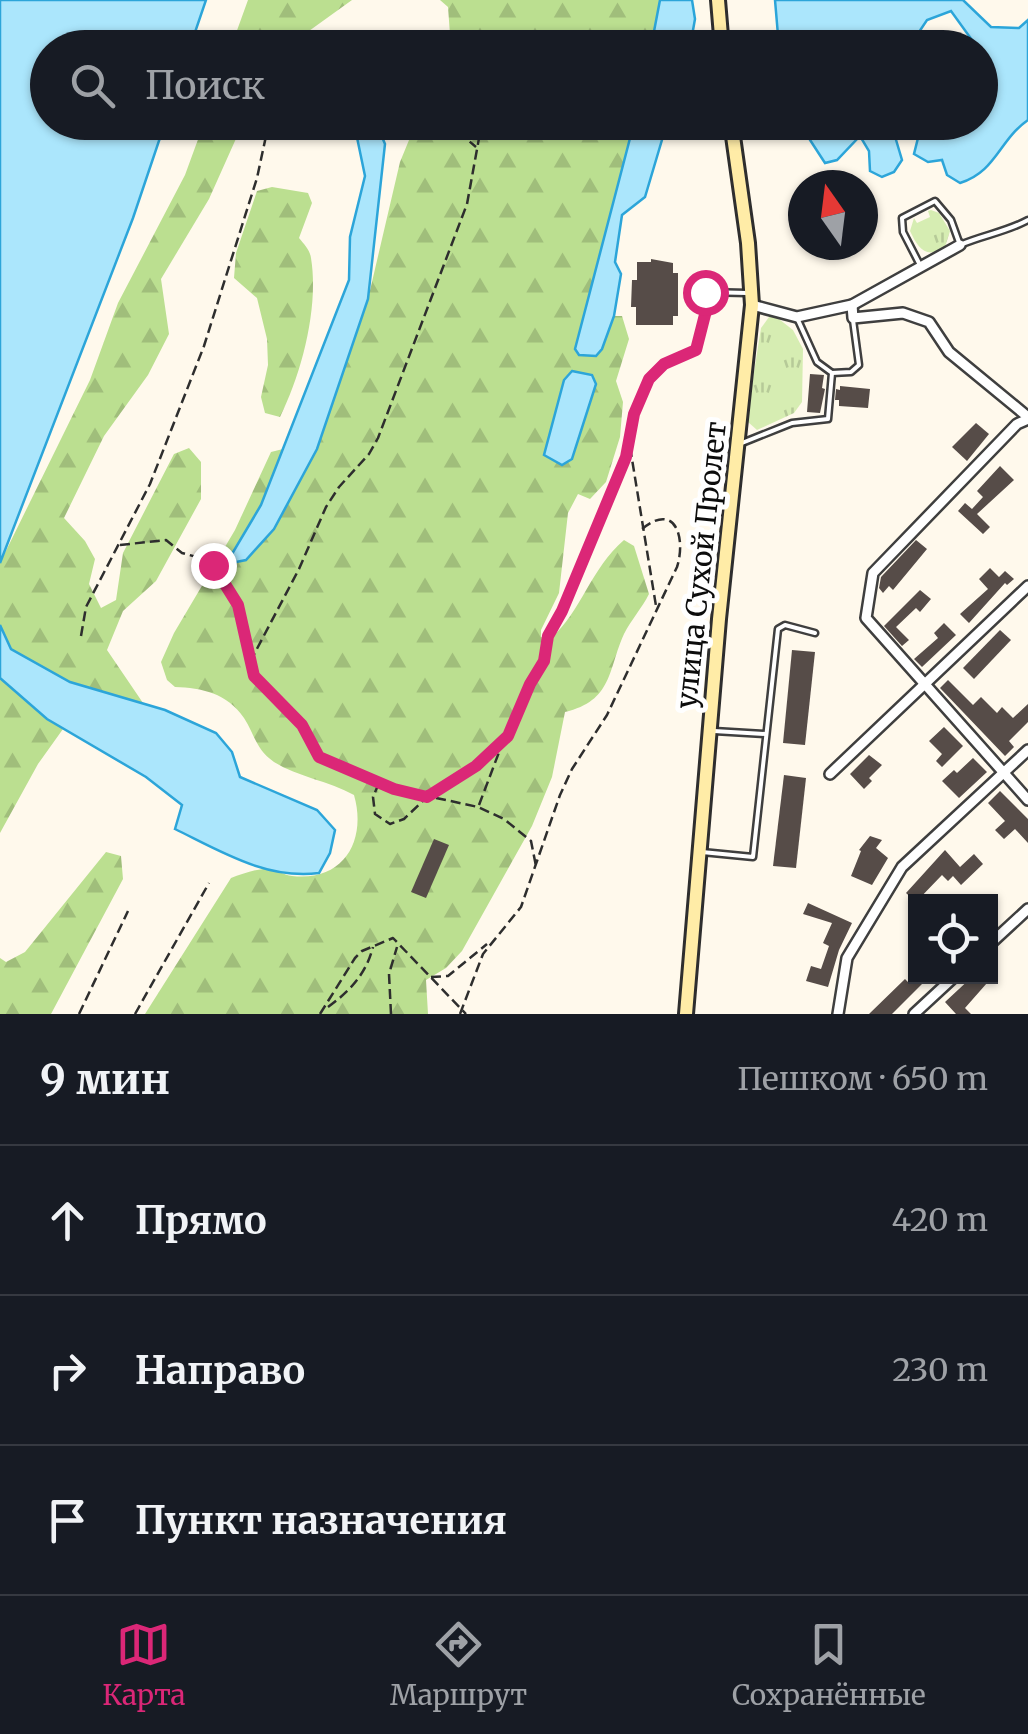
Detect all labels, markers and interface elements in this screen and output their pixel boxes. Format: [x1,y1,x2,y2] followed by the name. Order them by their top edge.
[30,30,998,140] search box
[65,58,120,113] icon: search
[145,62,265,109] text: Поиск
[788,170,878,260] north arrow
[683,270,729,316] route start
[668,420,734,710] street label: улица Сухой Пролет
[191,543,237,589] route end
[908,894,998,984] map controls
[908,894,998,984] button: locate
[40,1053,170,1105] text: 9 мин
[737,1059,988,1099] text: Пешком · 650 m
[40,1193,95,1248] icon: ahead
[135,1197,267,1244] text: Прямо
[892,1200,988,1240] text: 420 m
[40,1343,95,1398] icon: right
[135,1347,305,1394] text: Направо
[892,1350,988,1390] text: 230 m
[40,1493,95,1548] icon: arrive
[135,1497,507,1544] text: Пункт назначения
[102,1617,186,1713] tab: Карта
[390,1617,527,1713] tab: Маршрут
[732,1617,926,1713] tab: Сохранённые

